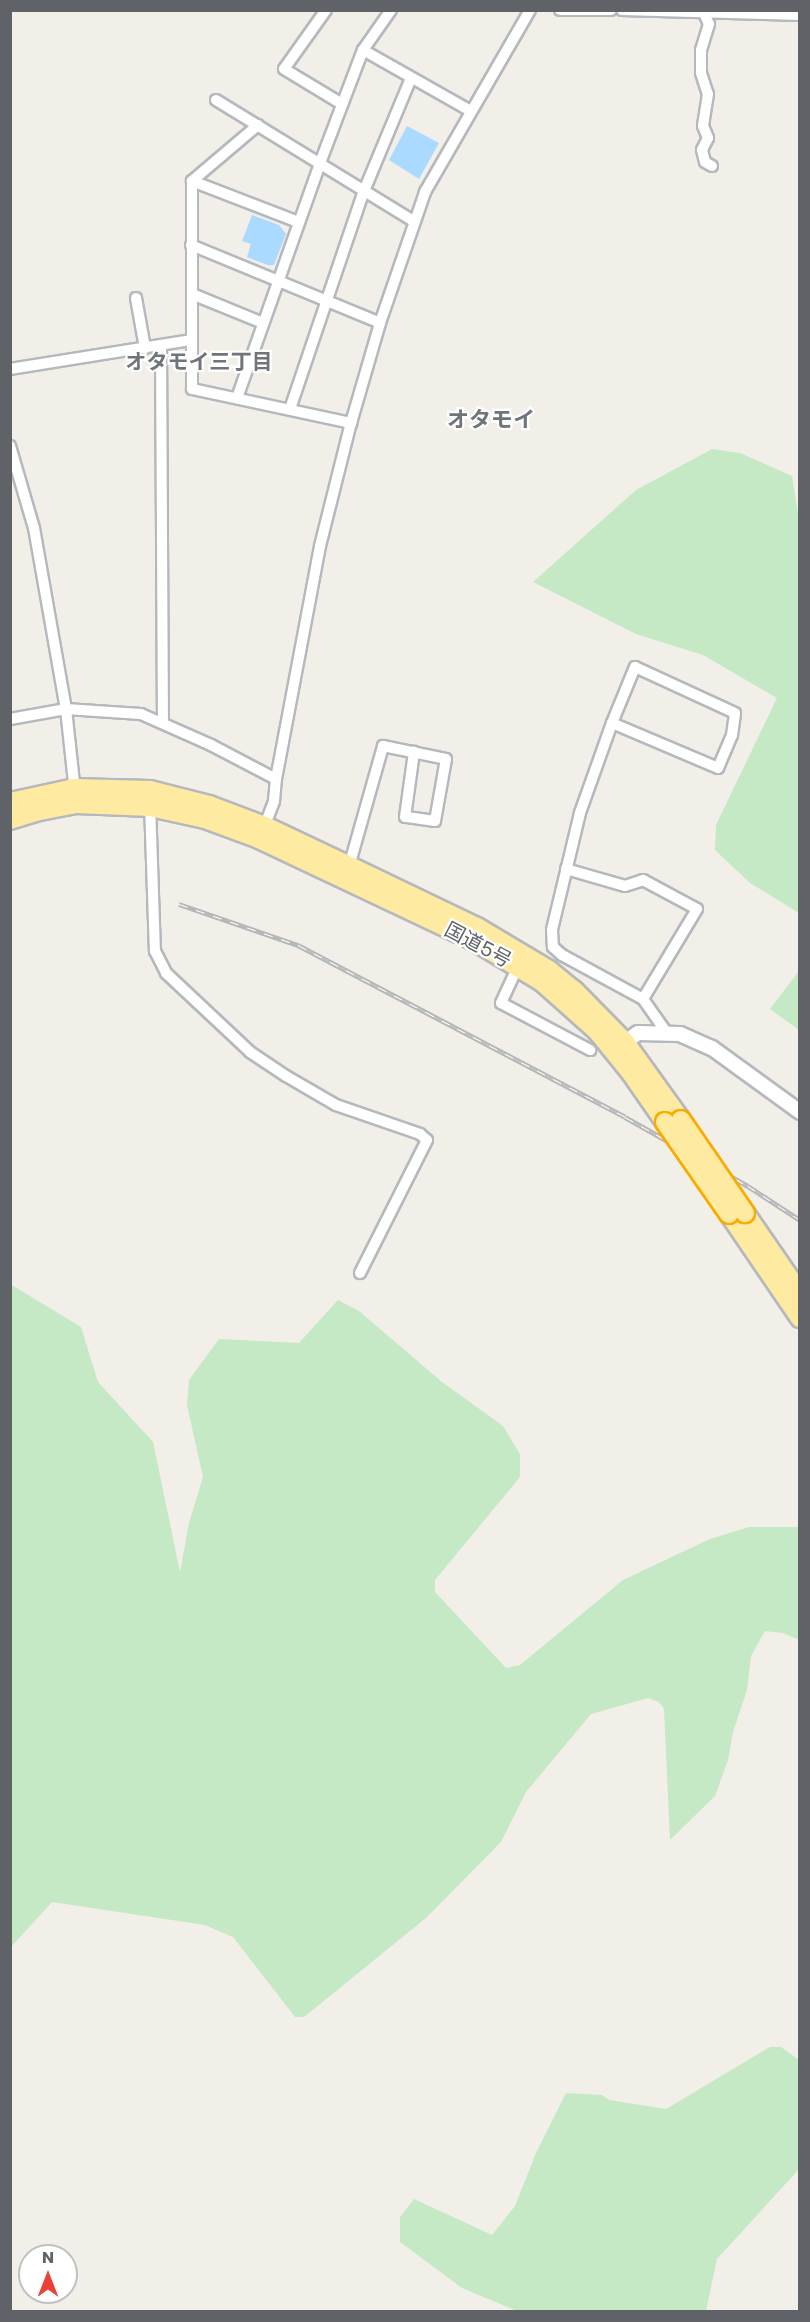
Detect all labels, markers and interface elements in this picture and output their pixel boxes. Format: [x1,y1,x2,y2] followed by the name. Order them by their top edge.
[126,349,272,375] district label: オタモイ三丁目
[447,407,535,433] district label: オタモイ
[440,917,516,973] street label: 国道5号
[18,2244,78,2304] north arrow
[42,2246,54,2269] text: N

